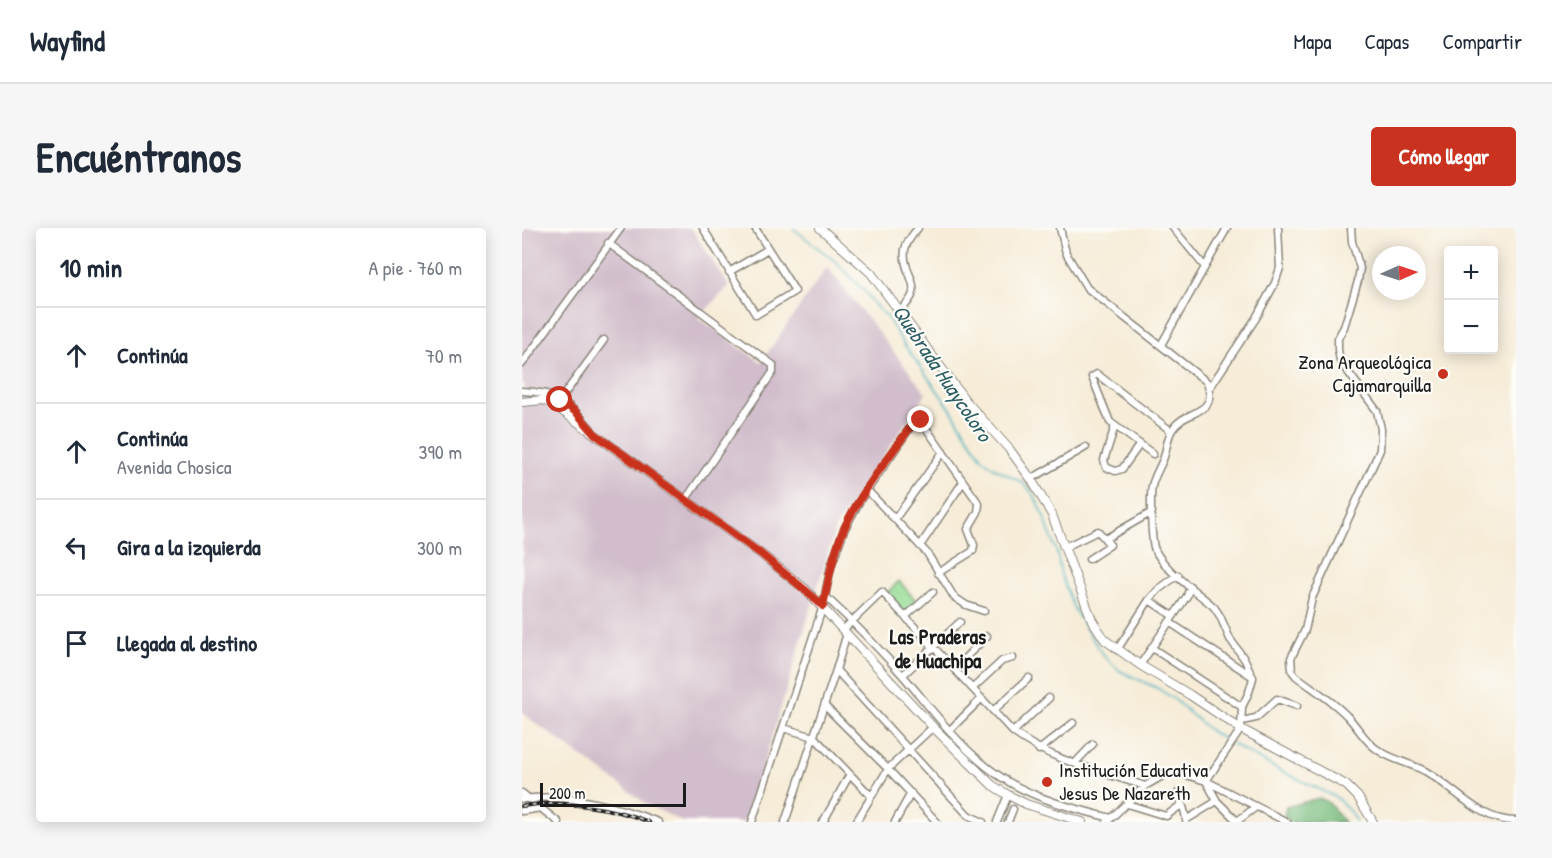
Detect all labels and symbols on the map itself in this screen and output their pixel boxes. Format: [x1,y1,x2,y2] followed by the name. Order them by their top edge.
[1372,246,1426,300] north arrow
[886,299,1000,448] water label: Quebrada Huaycoloro
[1298,348,1431,398] place label: Zona Arqueológica Cajamarquilla
[1436,367,1450,381] marker: Zona Arqueológica Cajamarquilla
[546,386,572,412] route start
[907,406,933,432] route end
[890,622,986,676] district label: Las Praderas de Huachipa
[1059,756,1208,806] place label: Institución Educativa Jesus De Nazareth
[1040,775,1054,789] marker: Institución Educativa Jesus De Nazareth
[540,780,686,808] scale bar

